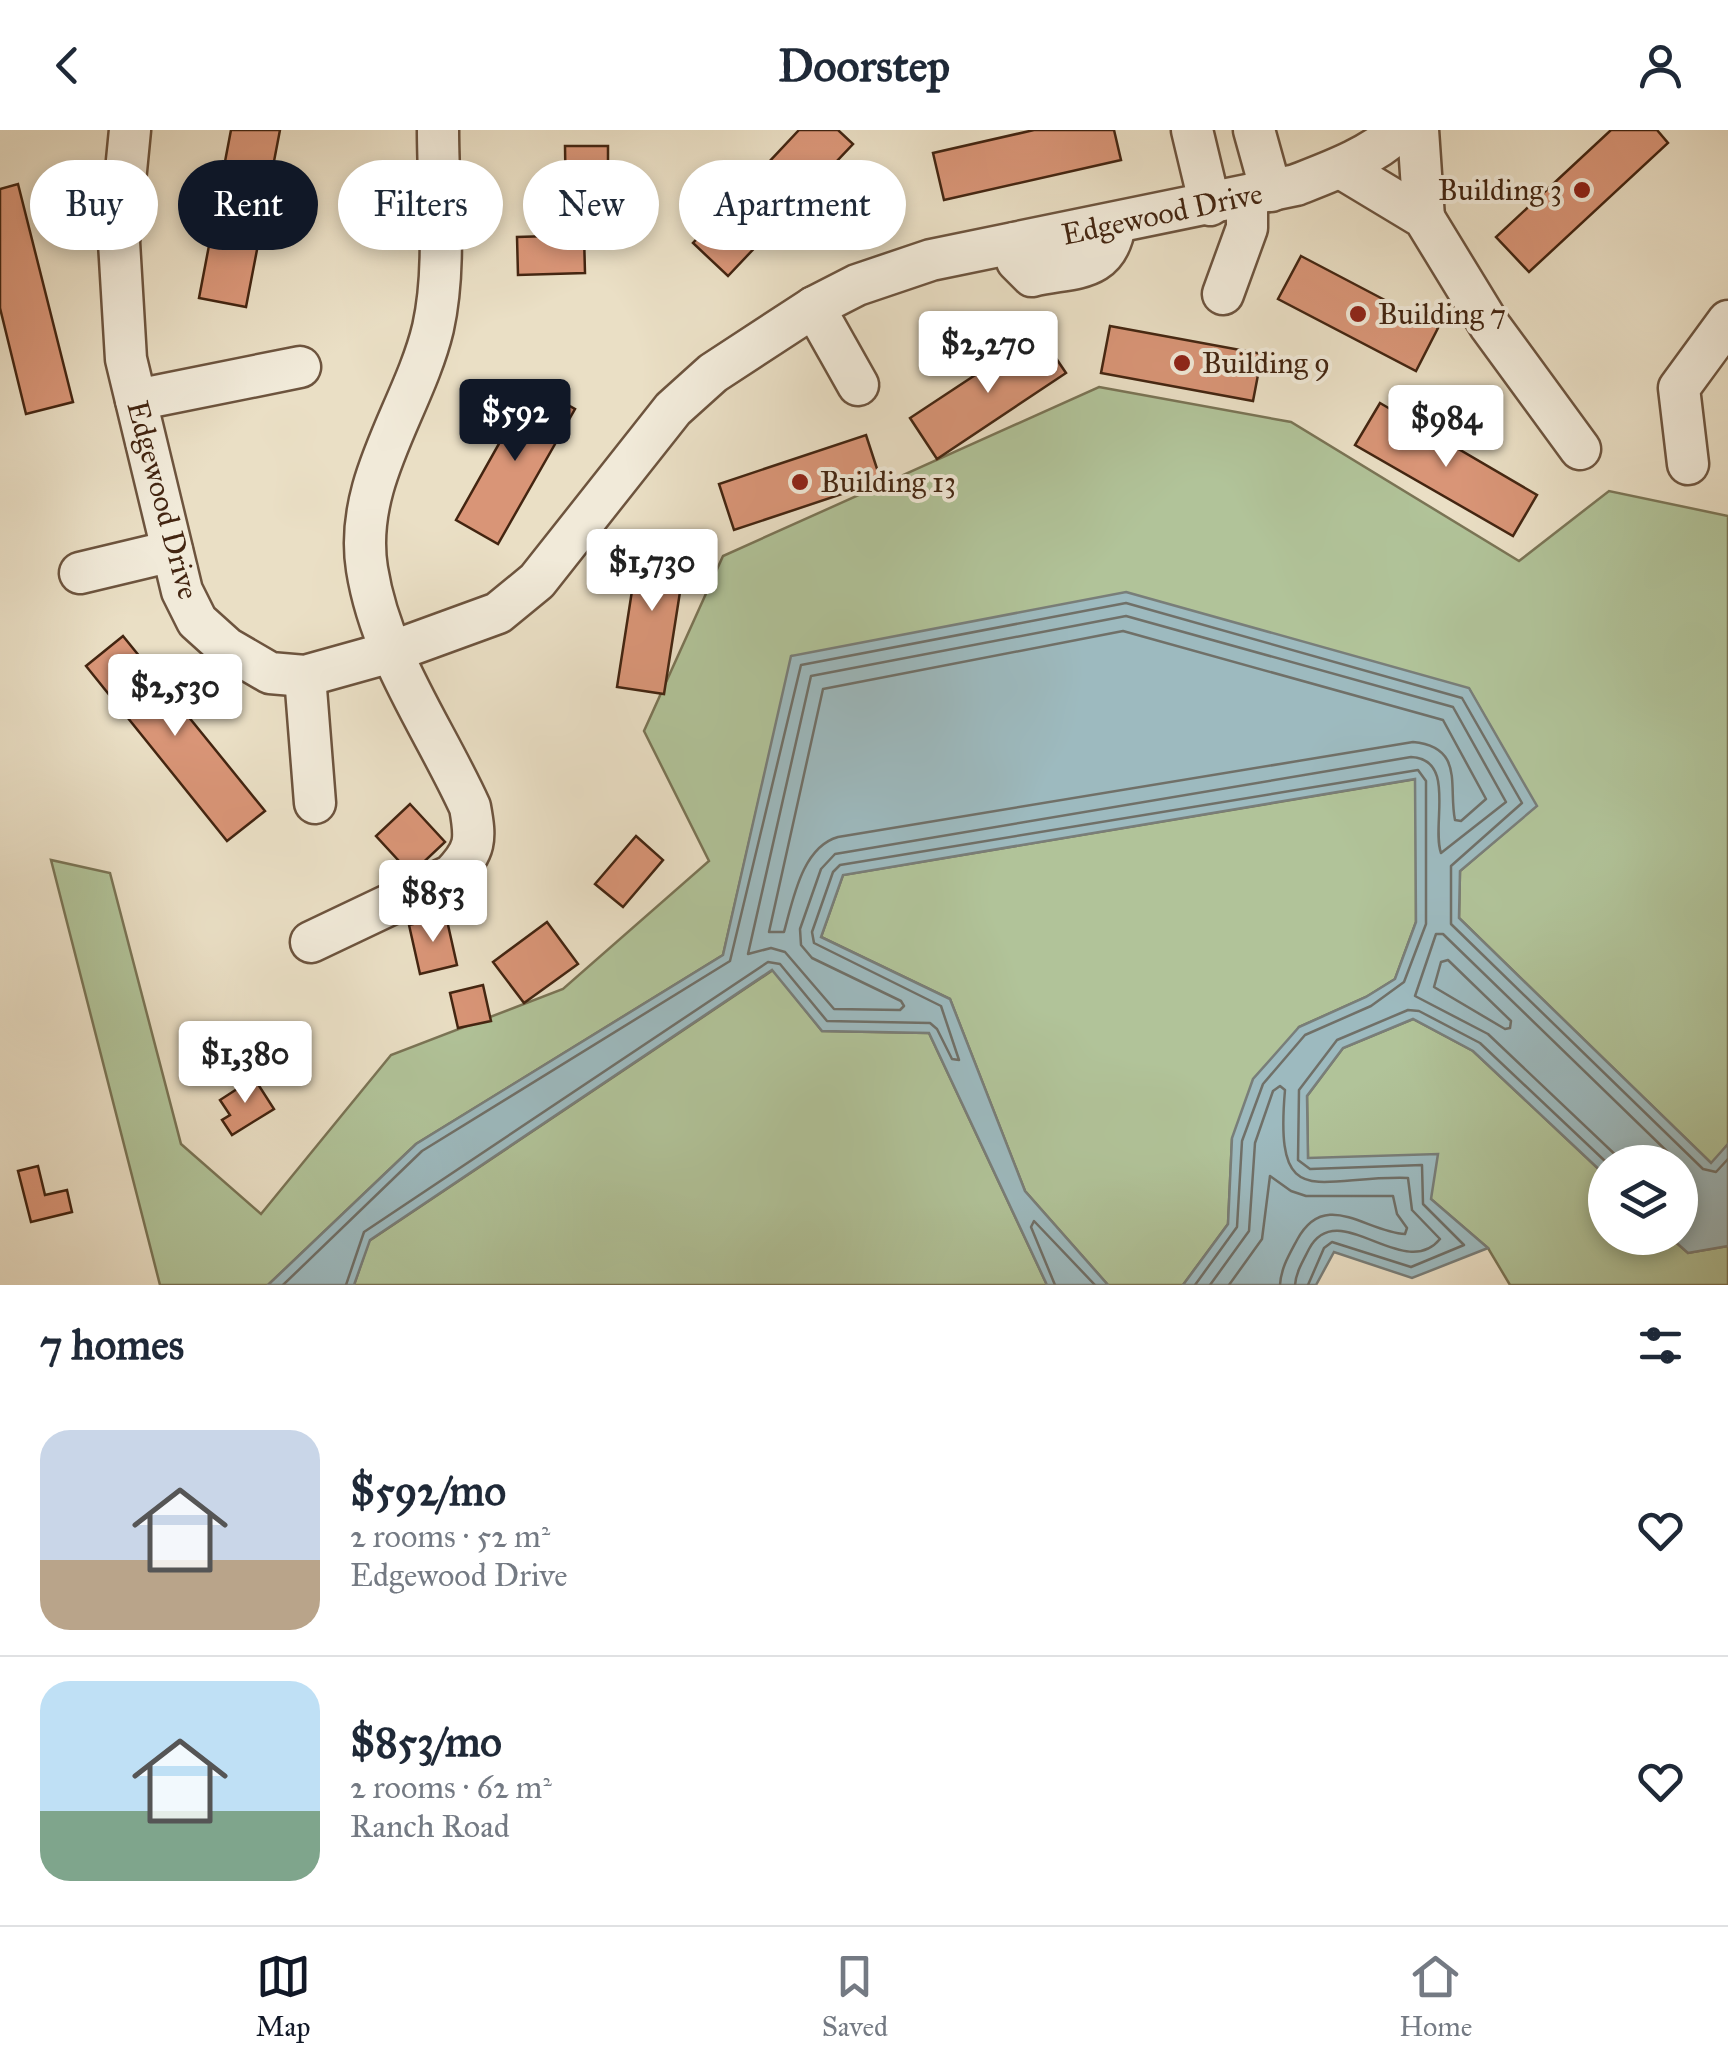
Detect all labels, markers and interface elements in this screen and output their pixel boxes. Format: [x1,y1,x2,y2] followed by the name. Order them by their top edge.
[40,38,95,93] icon: back
[778,38,950,93] text: Doorstep
[1633,38,1688,93] icon: person
[30,160,158,250] chip: Buy
[178,160,318,250] chip: Rent
[338,160,503,250] chip: Filters
[523,160,659,250] chip: New
[679,160,906,250] chip: Apartment
[1438,172,1562,208] place label: Building 3
[1058,175,1266,253] street label: Edgewood Drive
[1571,179,1593,201] marker: Building 3
[1378,296,1506,332] place label: Building 7
[1347,303,1369,325] marker: Building 7
[907,311,1069,396] pin: $2,270
[941,324,1035,363] text: $2,270
[1202,345,1330,382] place label: Building 9
[1171,352,1193,374] marker: Building 9
[456,379,574,464] pin: $592
[1387,385,1505,470] pin: $984
[481,392,549,431] text: $592
[119,397,207,603] street label: Edgewood Drive
[1410,398,1482,437] text: $984
[820,464,956,500] place label: Building 13
[789,471,811,493] marker: Building 13
[571,529,733,614] pin: $1,730
[609,542,695,581] text: $1,730
[94,654,256,739] pin: $2,530
[130,667,220,706] text: $2,530
[374,860,492,945] pin: $853
[401,873,465,912] text: $853
[164,1021,326,1106] pin: $1,380
[201,1034,289,1073] text: $1,380
[1588,1145,1698,1255] map controls
[1588,1145,1698,1255] button: layers
[1633,1318,1688,1373] icon: filters
[40,1319,184,1371] text: 7 homes
[350,1465,506,1517] text: $592/mo
[120,1470,240,1590] icon: home
[1633,1503,1688,1558] icon: heart
[350,1517,550,1556] text: 2 rooms · 52 m²
[350,1556,568,1595] text: Edgewood Drive
[350,1716,502,1768] text: $853/mo
[120,1721,240,1841] icon: home
[1633,1754,1688,1809] icon: heart
[350,1768,552,1807] text: 2 rooms · 62 m²
[350,1807,510,1846] text: Ranch Road
[256,1949,311,2044] tab: Map
[822,1949,888,2044] tab: Saved
[1399,1949,1472,2044] tab: Home

